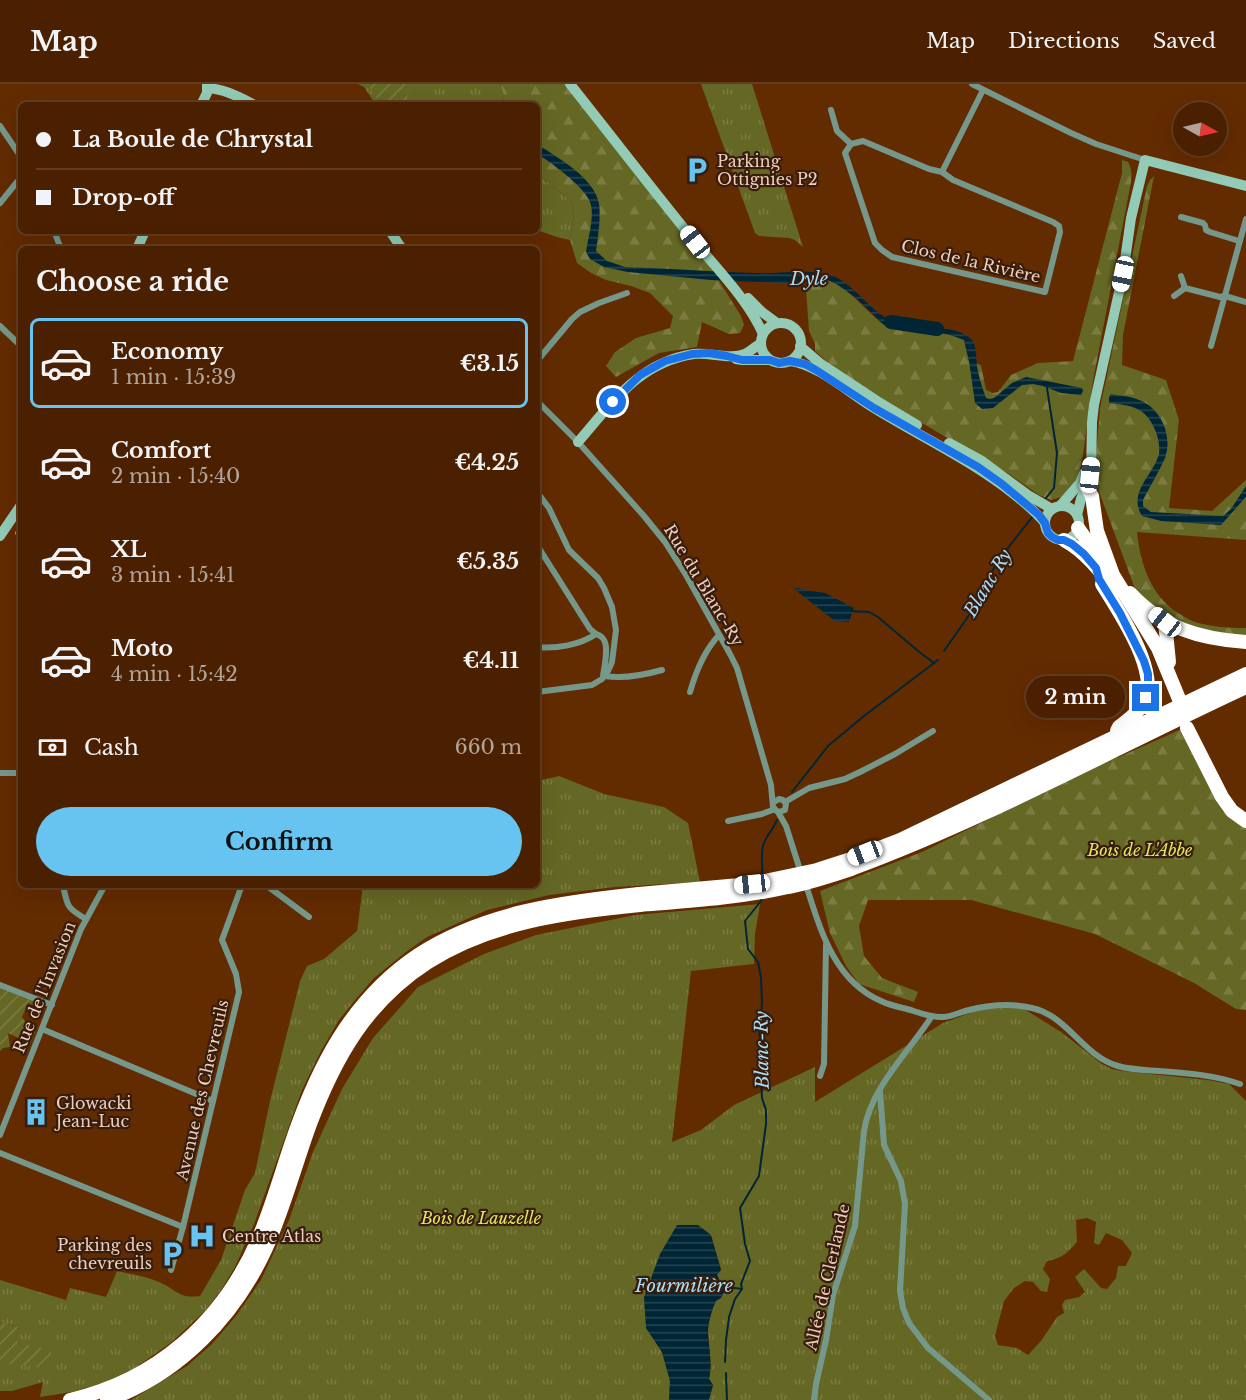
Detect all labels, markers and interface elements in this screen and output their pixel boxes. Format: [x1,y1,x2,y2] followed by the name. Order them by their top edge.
[30,24,98,59] text: Map
[926,28,975,54] text: Map
[1008,28,1120,54] text: Directions
[1153,28,1216,54] text: Saved
[1173,102,1227,156] north arrow
[1173,102,1227,156] map controls
[72,126,313,153] text: La Boule de Chrystal
[717,151,818,189] place label: Parking Ottignies P2
[682,155,712,185] parking icon: Parking Ottignies P2
[72,184,174,211] text: Drop-off
[677,222,713,262] car
[899,235,1043,287] street label: Clos de la Rivière
[1110,255,1136,293] car
[36,265,229,298] text: Choose a ride
[789,268,828,290] water label: Dyle
[39,336,93,390] icon: car
[111,338,223,365] text: Economy
[460,350,519,377] text: €3.15
[111,365,236,389] text: 1 min · 15:39
[599,388,626,415] route start
[39,435,93,489] icon: car
[111,437,211,464] text: Comfort
[454,449,519,476] text: €4.25
[1079,456,1101,494] car
[111,464,240,488] text: 2 min · 15:40
[660,521,749,650] street label: Rue du Blanc-Ry
[39,534,93,588] icon: car
[111,536,146,563] text: XL
[959,545,1017,622] water label: Blanc Ry
[456,548,519,575] text: €5.35
[111,563,235,587] text: 3 min · 15:41
[1145,604,1185,640] car
[39,633,93,687] icon: car
[111,635,173,662] text: Moto
[463,647,519,674] text: €4.11
[111,662,238,686] text: 4 min · 15:42
[1026,677,1125,719] callout: 2 min
[1132,684,1159,711] route end
[1044,685,1107,709] text: 2 min
[36,731,69,764] icon: cash
[84,734,139,761] text: Cash
[455,735,522,759] text: 660 m
[36,807,522,876] button: Confirm
[845,838,885,868] car
[1087,840,1193,860] park label: Bois de L'Abbe
[733,873,771,895] car
[8,918,80,1056] street label: Rue de l'Invasion
[171,998,233,1183] street label: Avenue des Chevreuils
[750,1010,774,1090] water label: Blanc-Ry
[54,1093,132,1131] place label: Glowacki Jean-Luc
[21,1097,51,1127] building icon: Glowacki Jean-Luc
[800,1202,854,1353] street label: Allée de Clerlande
[420,1208,542,1228] park label: Bois de Lauzelle
[187,1221,217,1251] hospital icon: Centre Atlas
[222,1226,321,1246] place label: Centre Atlas
[57,1235,152,1273] place label: Parking des chevreuils
[157,1239,187,1269] parking icon: Parking des chevreuils
[634,1275,733,1297] water label: Fourmilière

